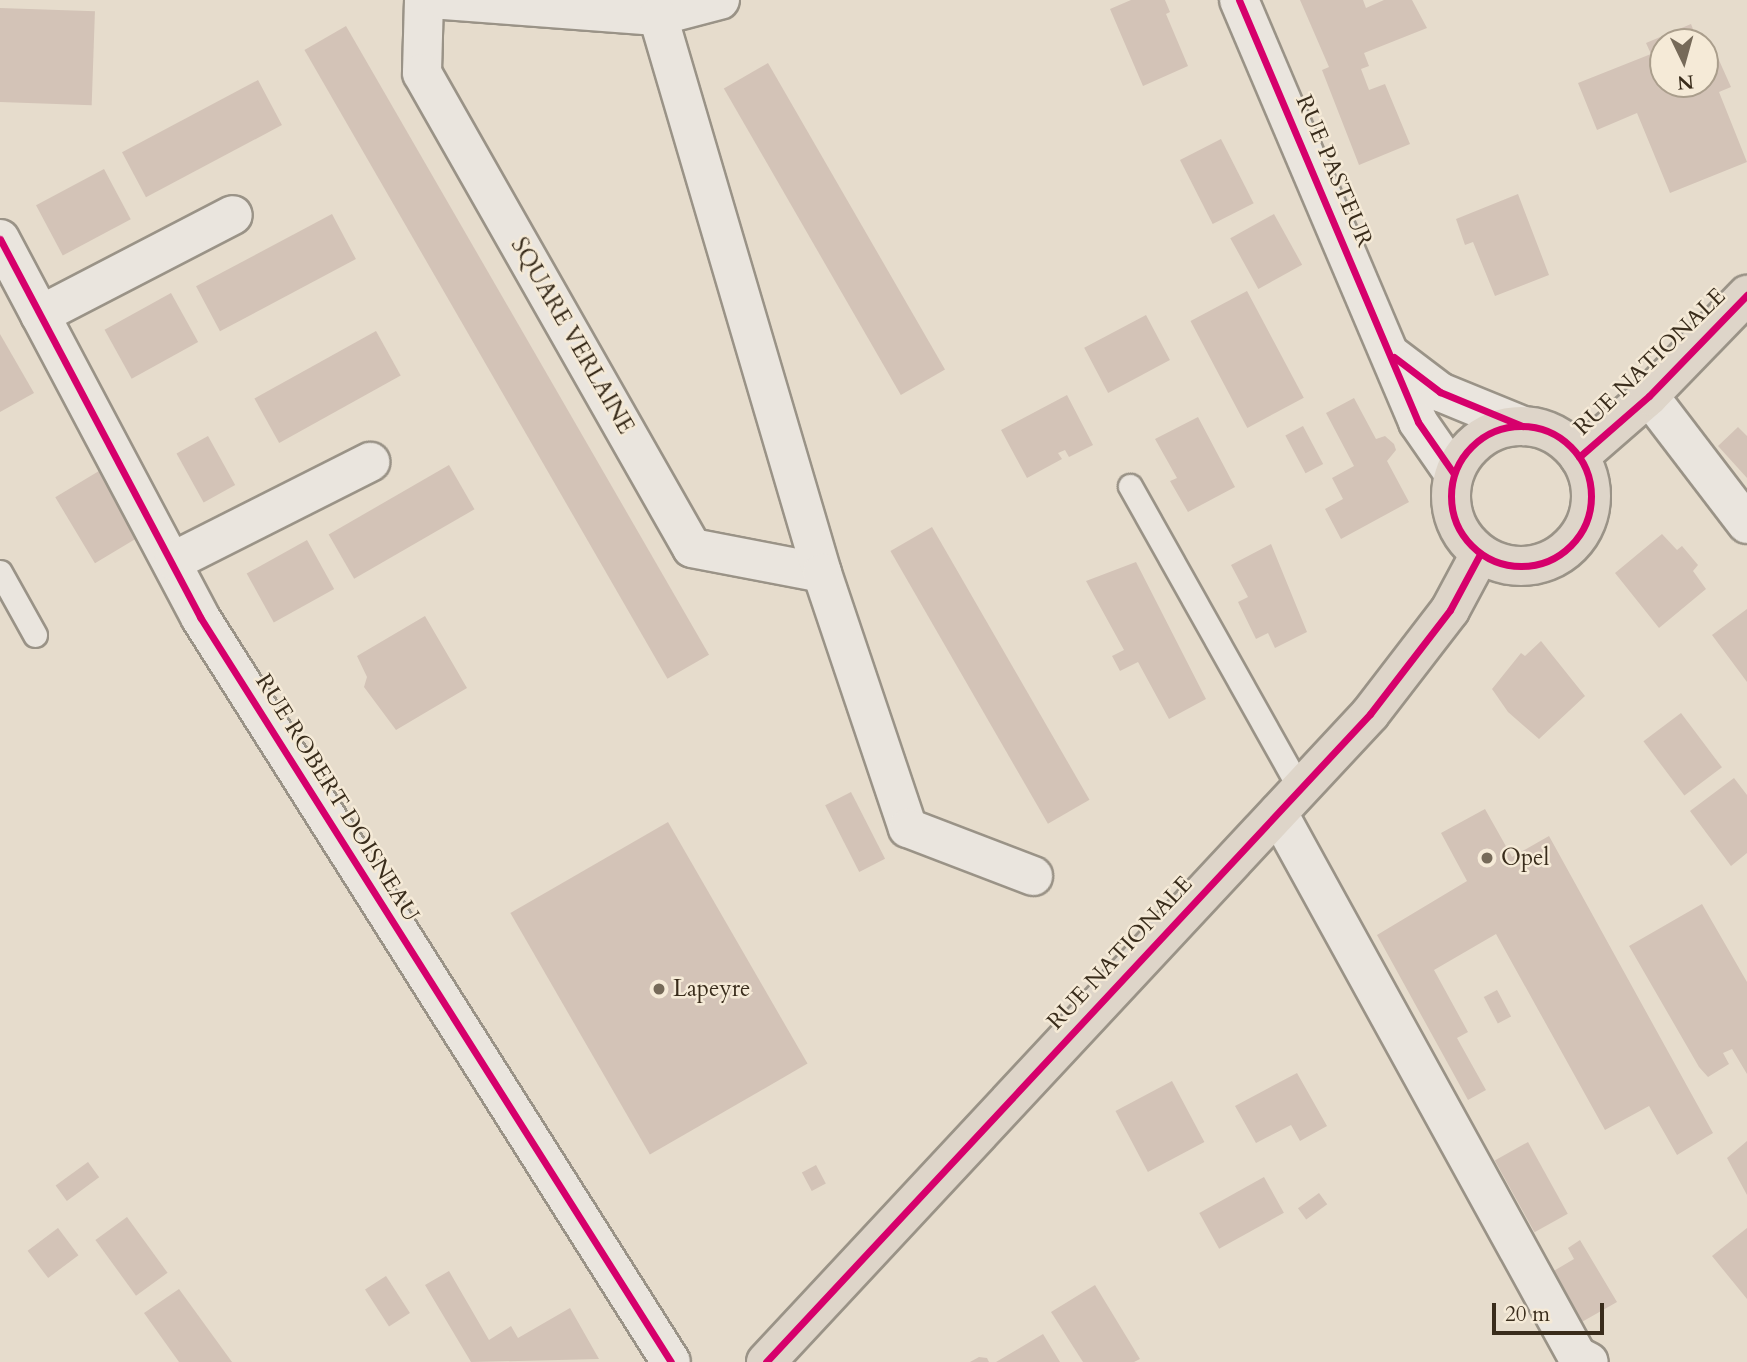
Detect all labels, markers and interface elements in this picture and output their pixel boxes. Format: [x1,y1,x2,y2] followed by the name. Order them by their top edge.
[1649,28,1719,98] north arrow
[1676,68,1695,96] text: N
[1290,91,1378,251] street label: RUE PASTEUR
[505,233,639,439] street label: SQUARE VERLAINE
[1569,283,1731,441] street label: RUE NATIONALE
[249,669,425,927] street label: RUE ROBERT DOISNEAU
[1501,844,1549,872] place label: Opel
[1479,850,1495,866] marker: Opel
[1042,871,1198,1035] street label: RUE NATIONALE
[673,975,751,1003] place label: Lapeyre
[651,981,667,997] marker: Lapeyre
[1495,1288,1607,1332] scale bar
[1505,1300,1550,1329] text: 20 m

